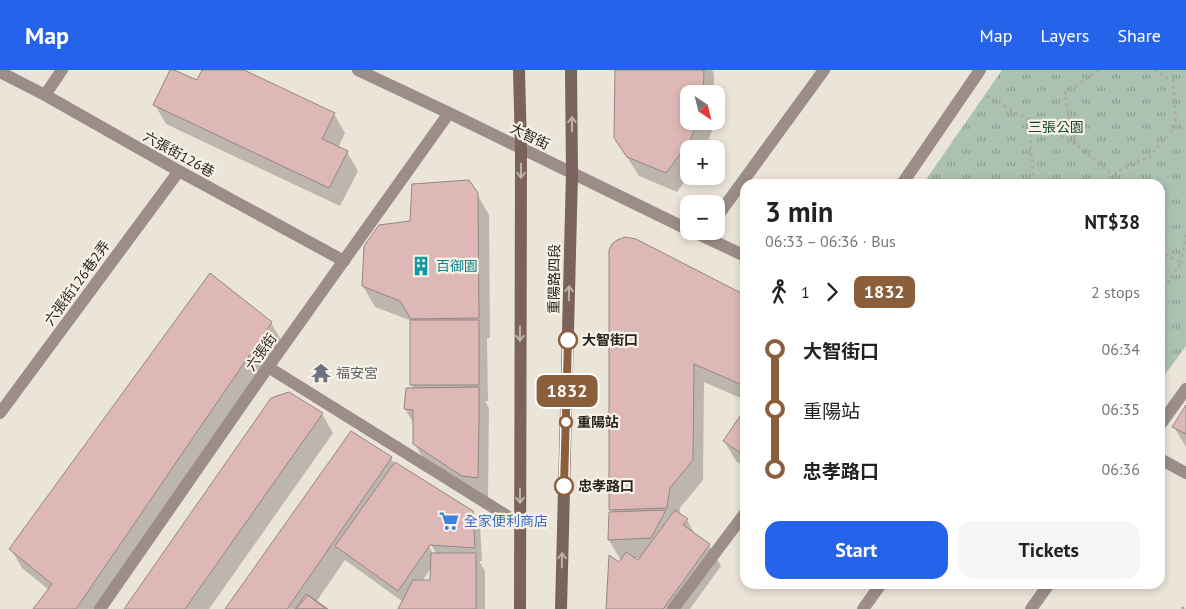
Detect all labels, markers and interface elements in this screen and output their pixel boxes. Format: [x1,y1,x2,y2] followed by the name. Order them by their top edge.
[25,20,69,51] text: Map
[980,24,1012,47] text: Map
[1040,24,1089,47] text: Layers
[1117,24,1161,47] text: Share
[680,85,725,130] north arrow
[680,85,725,240] map controls
[567,117,577,133] one-way arrow
[1028,118,1084,136] park label: 三張公園
[507,119,553,153] street label: 大智街
[140,127,218,181] street label: 六張街126巷
[680,140,725,185] button: +
[516,162,526,179] one-way arrow
[765,193,833,230] text: 3 min
[680,195,725,240] button: −
[1084,210,1140,234] text: NT$38
[765,231,896,251] text: 06:33 – 06:36 · Bus
[40,237,114,329] street label: 六張街126巷2弄
[544,244,564,314] street label: 重陽路四段
[410,255,432,277] building icon: 百御園
[436,257,478,275] place label: 百御園
[765,278,793,306] icon: walk
[818,278,846,306] icon: forward
[864,280,905,303] text: 1832
[801,282,810,302] text: 1
[1091,282,1140,302] text: 2 stops
[564,285,574,302] one-way arrow
[515,325,525,341] one-way arrow
[242,330,280,374] street label: 六張街
[558,330,578,350] marker: 大智街口
[582,331,638,349] place label: 大智街口
[803,339,879,363] text: 大智街口
[1102,339,1140,359] text: 06:34
[310,362,332,384] temple icon: 福安宮
[336,364,378,382] place label: 福安宮
[532,375,602,407] line badge: 1832
[547,379,587,402] text: 1832
[803,399,860,423] text: 重陽站
[1102,399,1140,419] text: 06:35
[577,413,619,431] place label: 重陽站
[559,415,573,429] marker: 重陽站
[803,459,879,483] text: 忠孝路口
[1102,459,1140,479] text: 06:36
[554,476,574,496] marker: 忠孝路口
[578,477,634,495] place label: 忠孝路口
[515,488,525,504] one-way arrow
[438,510,460,532] supermarket icon: 全家便利商店
[464,512,548,530] place label: 全家便利商店
[765,521,948,579] button: Start
[958,521,1140,579] button: Tickets
[557,553,567,569] one-way arrow

